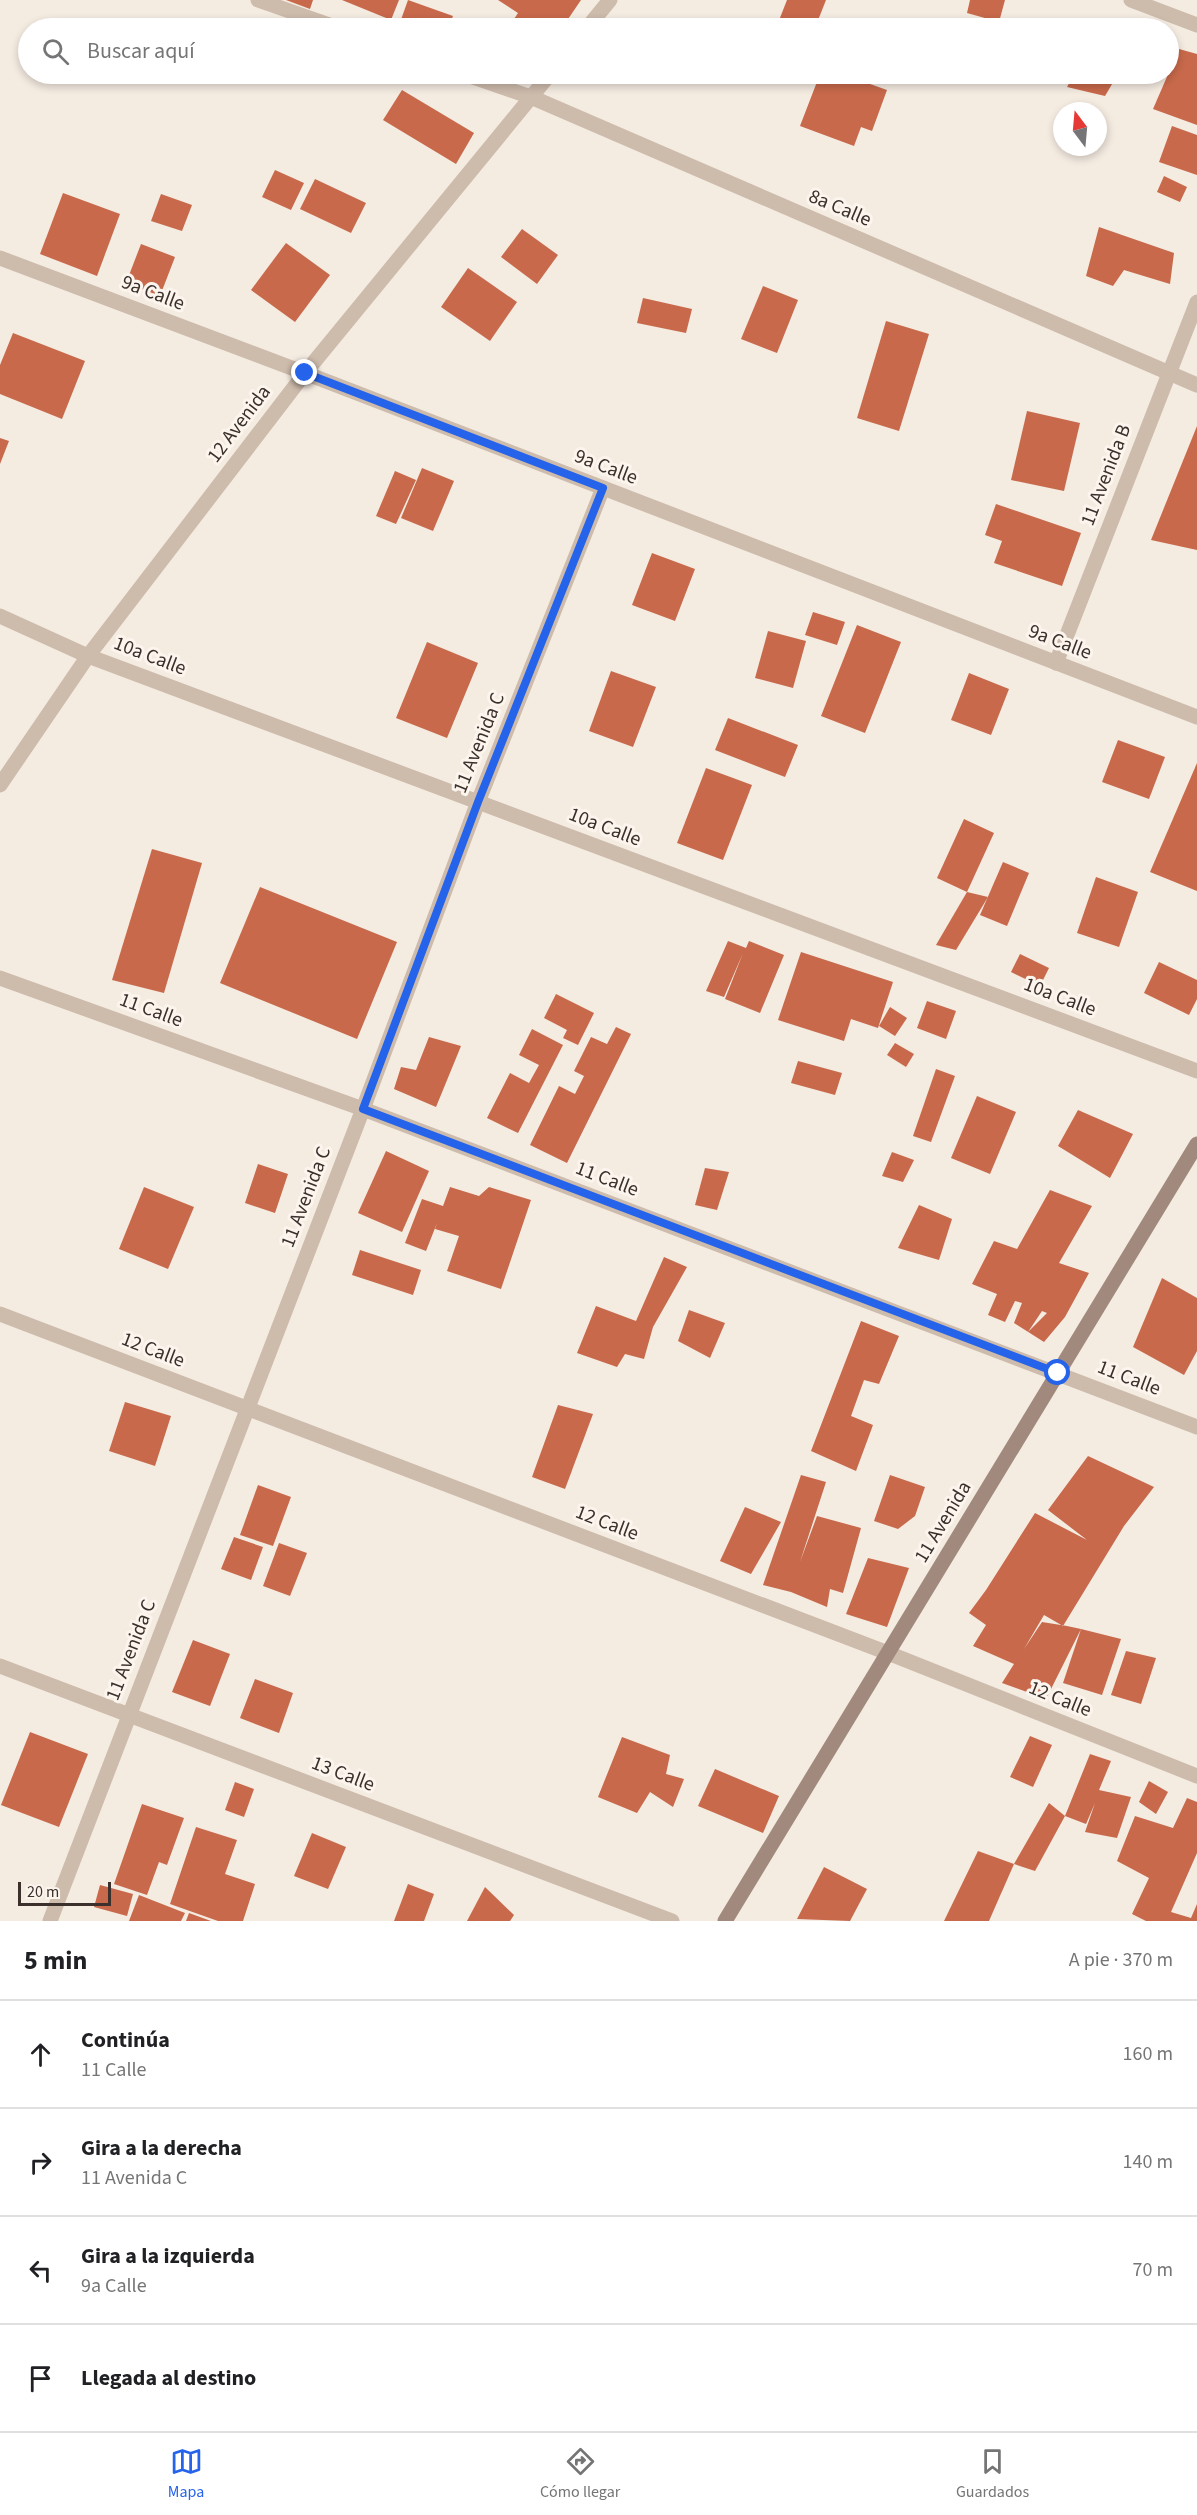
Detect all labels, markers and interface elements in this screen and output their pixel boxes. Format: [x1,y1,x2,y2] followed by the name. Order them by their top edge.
[18,18,1179,84] search box
[39,35,72,68] icon: search
[87,35,195,67] text: Buscar aquí
[1053,102,1107,156] north arrow
[804,182,876,234] street label: 8a Calle
[117,268,189,318] street label: 9a Calle
[291,359,317,385] route end
[200,379,278,469] street label: 12 Avenida
[1074,420,1138,530] street label: 11 Avenida B
[570,442,642,492] street label: 9a Calle
[1024,617,1096,667] street label: 9a Calle
[110,629,190,683] street label: 10a Calle
[446,688,512,798] street label: 11 Avenida C
[565,800,645,854] street label: 10a Calle
[1020,970,1100,1024] street label: 10a Calle
[115,986,187,1034] street label: 11 Calle
[274,1142,338,1252] street label: 11 Avenida C
[571,1154,643,1204] street label: 11 Calle
[117,1325,189,1375] street label: 12 Calle
[1093,1353,1165,1403] street label: 11 Calle
[1044,1359,1070,1385] route start
[908,1476,978,1568] street label: 11 Avenida
[571,1498,643,1548] street label: 12 Calle
[99,1595,163,1705] street label: 11 Avenida C
[1024,1674,1096,1724] street label: 12 Calle
[307,1749,379,1799] street label: 13 Calle
[18,1879,111,1906] scale bar
[27,1881,59,1903] text: 20 m
[24,1942,87,1979] text: 5 min
[1069,1946,1173,1974] text: A pie · 370 m
[81,2024,170,2056] text: Continúa
[24,2038,57,2071] icon: ahead
[1123,2040,1173,2068] text: 160 m
[81,2056,147,2084] text: 11 Calle
[81,2132,242,2164] text: Gira a la derecha
[24,2146,57,2179] icon: right
[1123,2148,1173,2176] text: 140 m
[81,2164,187,2192] text: 11 Avenida C
[81,2240,255,2272] text: Gira a la izquierda
[24,2254,57,2287] icon: left
[1133,2256,1173,2284] text: 70 m
[81,2272,147,2300] text: 9a Calle
[24,2362,57,2395] icon: arrive
[81,2362,256,2394] text: Llegada al destino
[168,2445,204,2503] tab: Mapa
[540,2445,620,2503] tab: Cómo llegar
[956,2445,1029,2503] tab: Guardados

